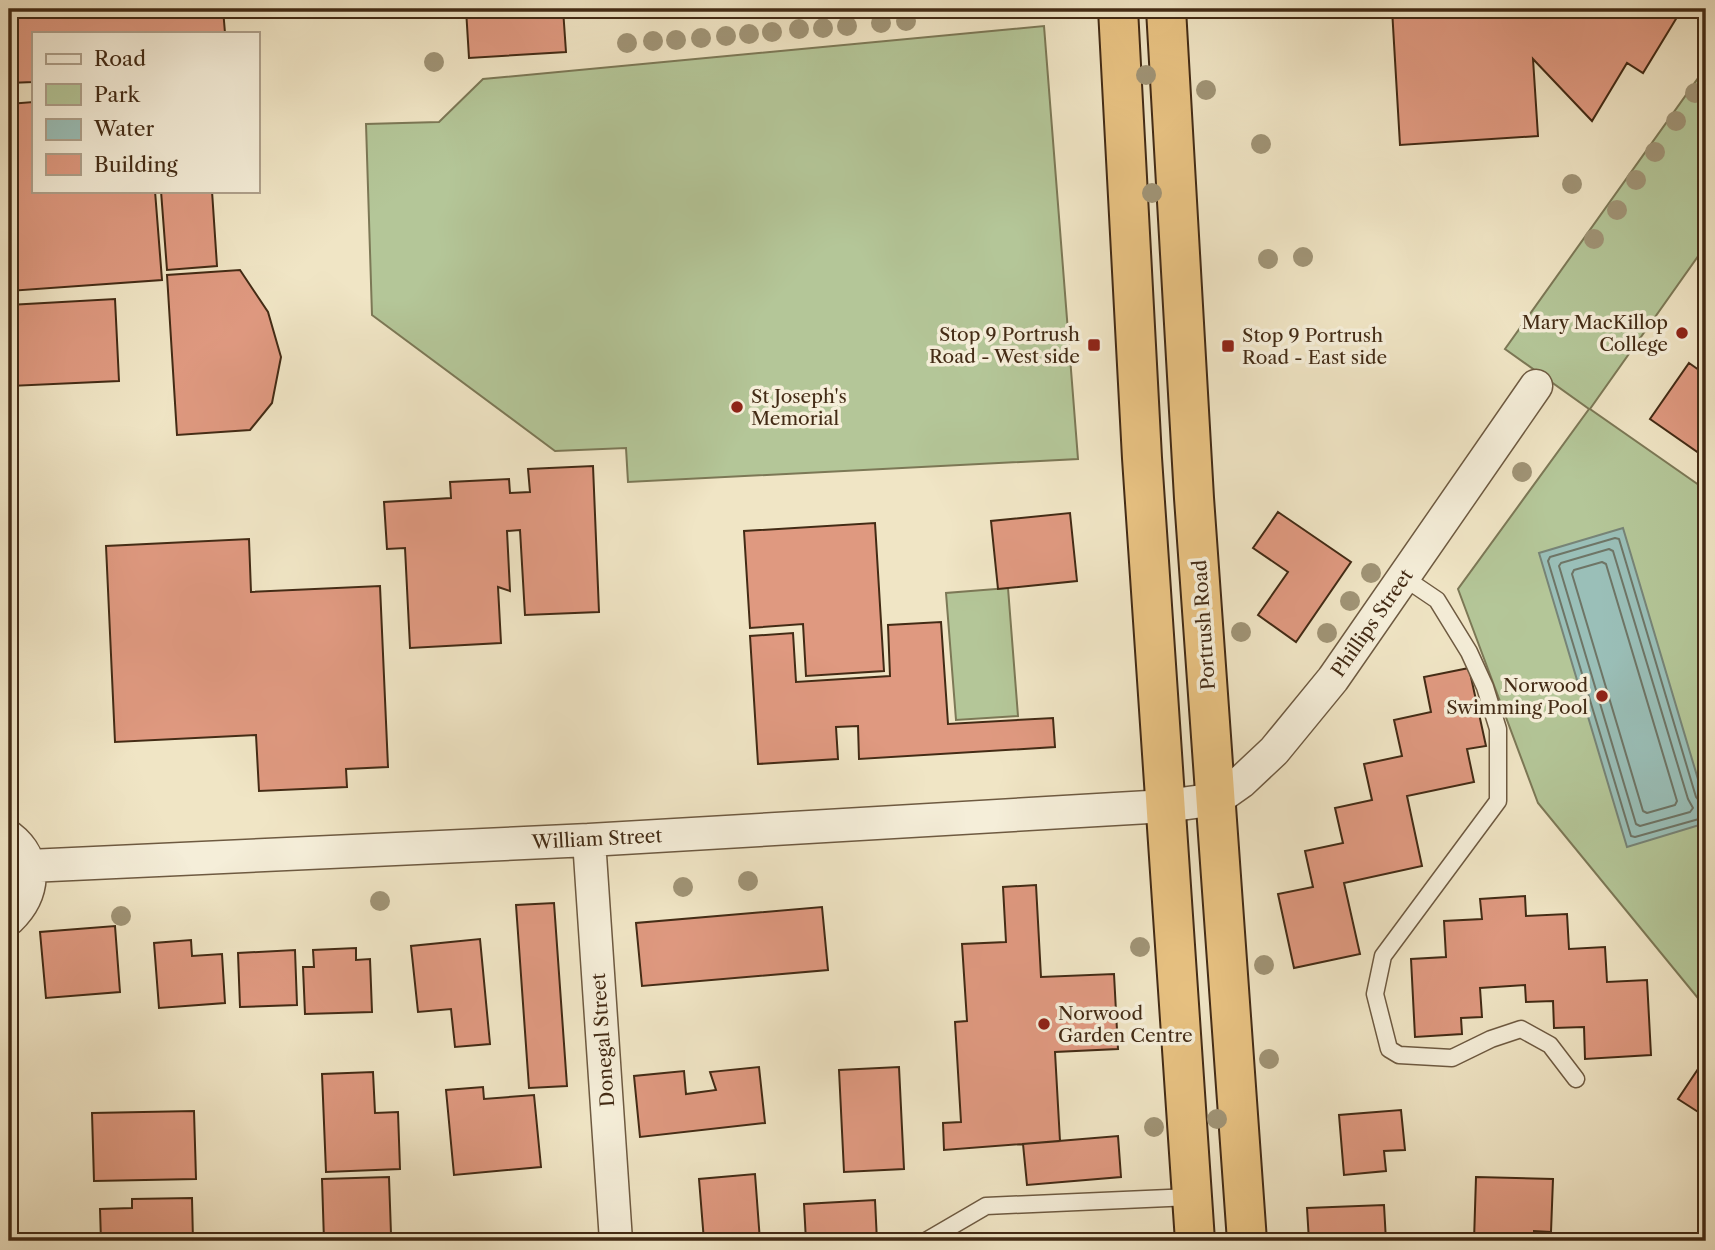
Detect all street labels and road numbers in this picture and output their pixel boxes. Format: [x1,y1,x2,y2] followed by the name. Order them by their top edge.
[1188,559,1220,691] street label: Portrush Road
[1326,564,1418,681] street label: Phillips Street
[530,824,663,854] street label: William Street
[587,972,619,1108] street label: Donegal Street

